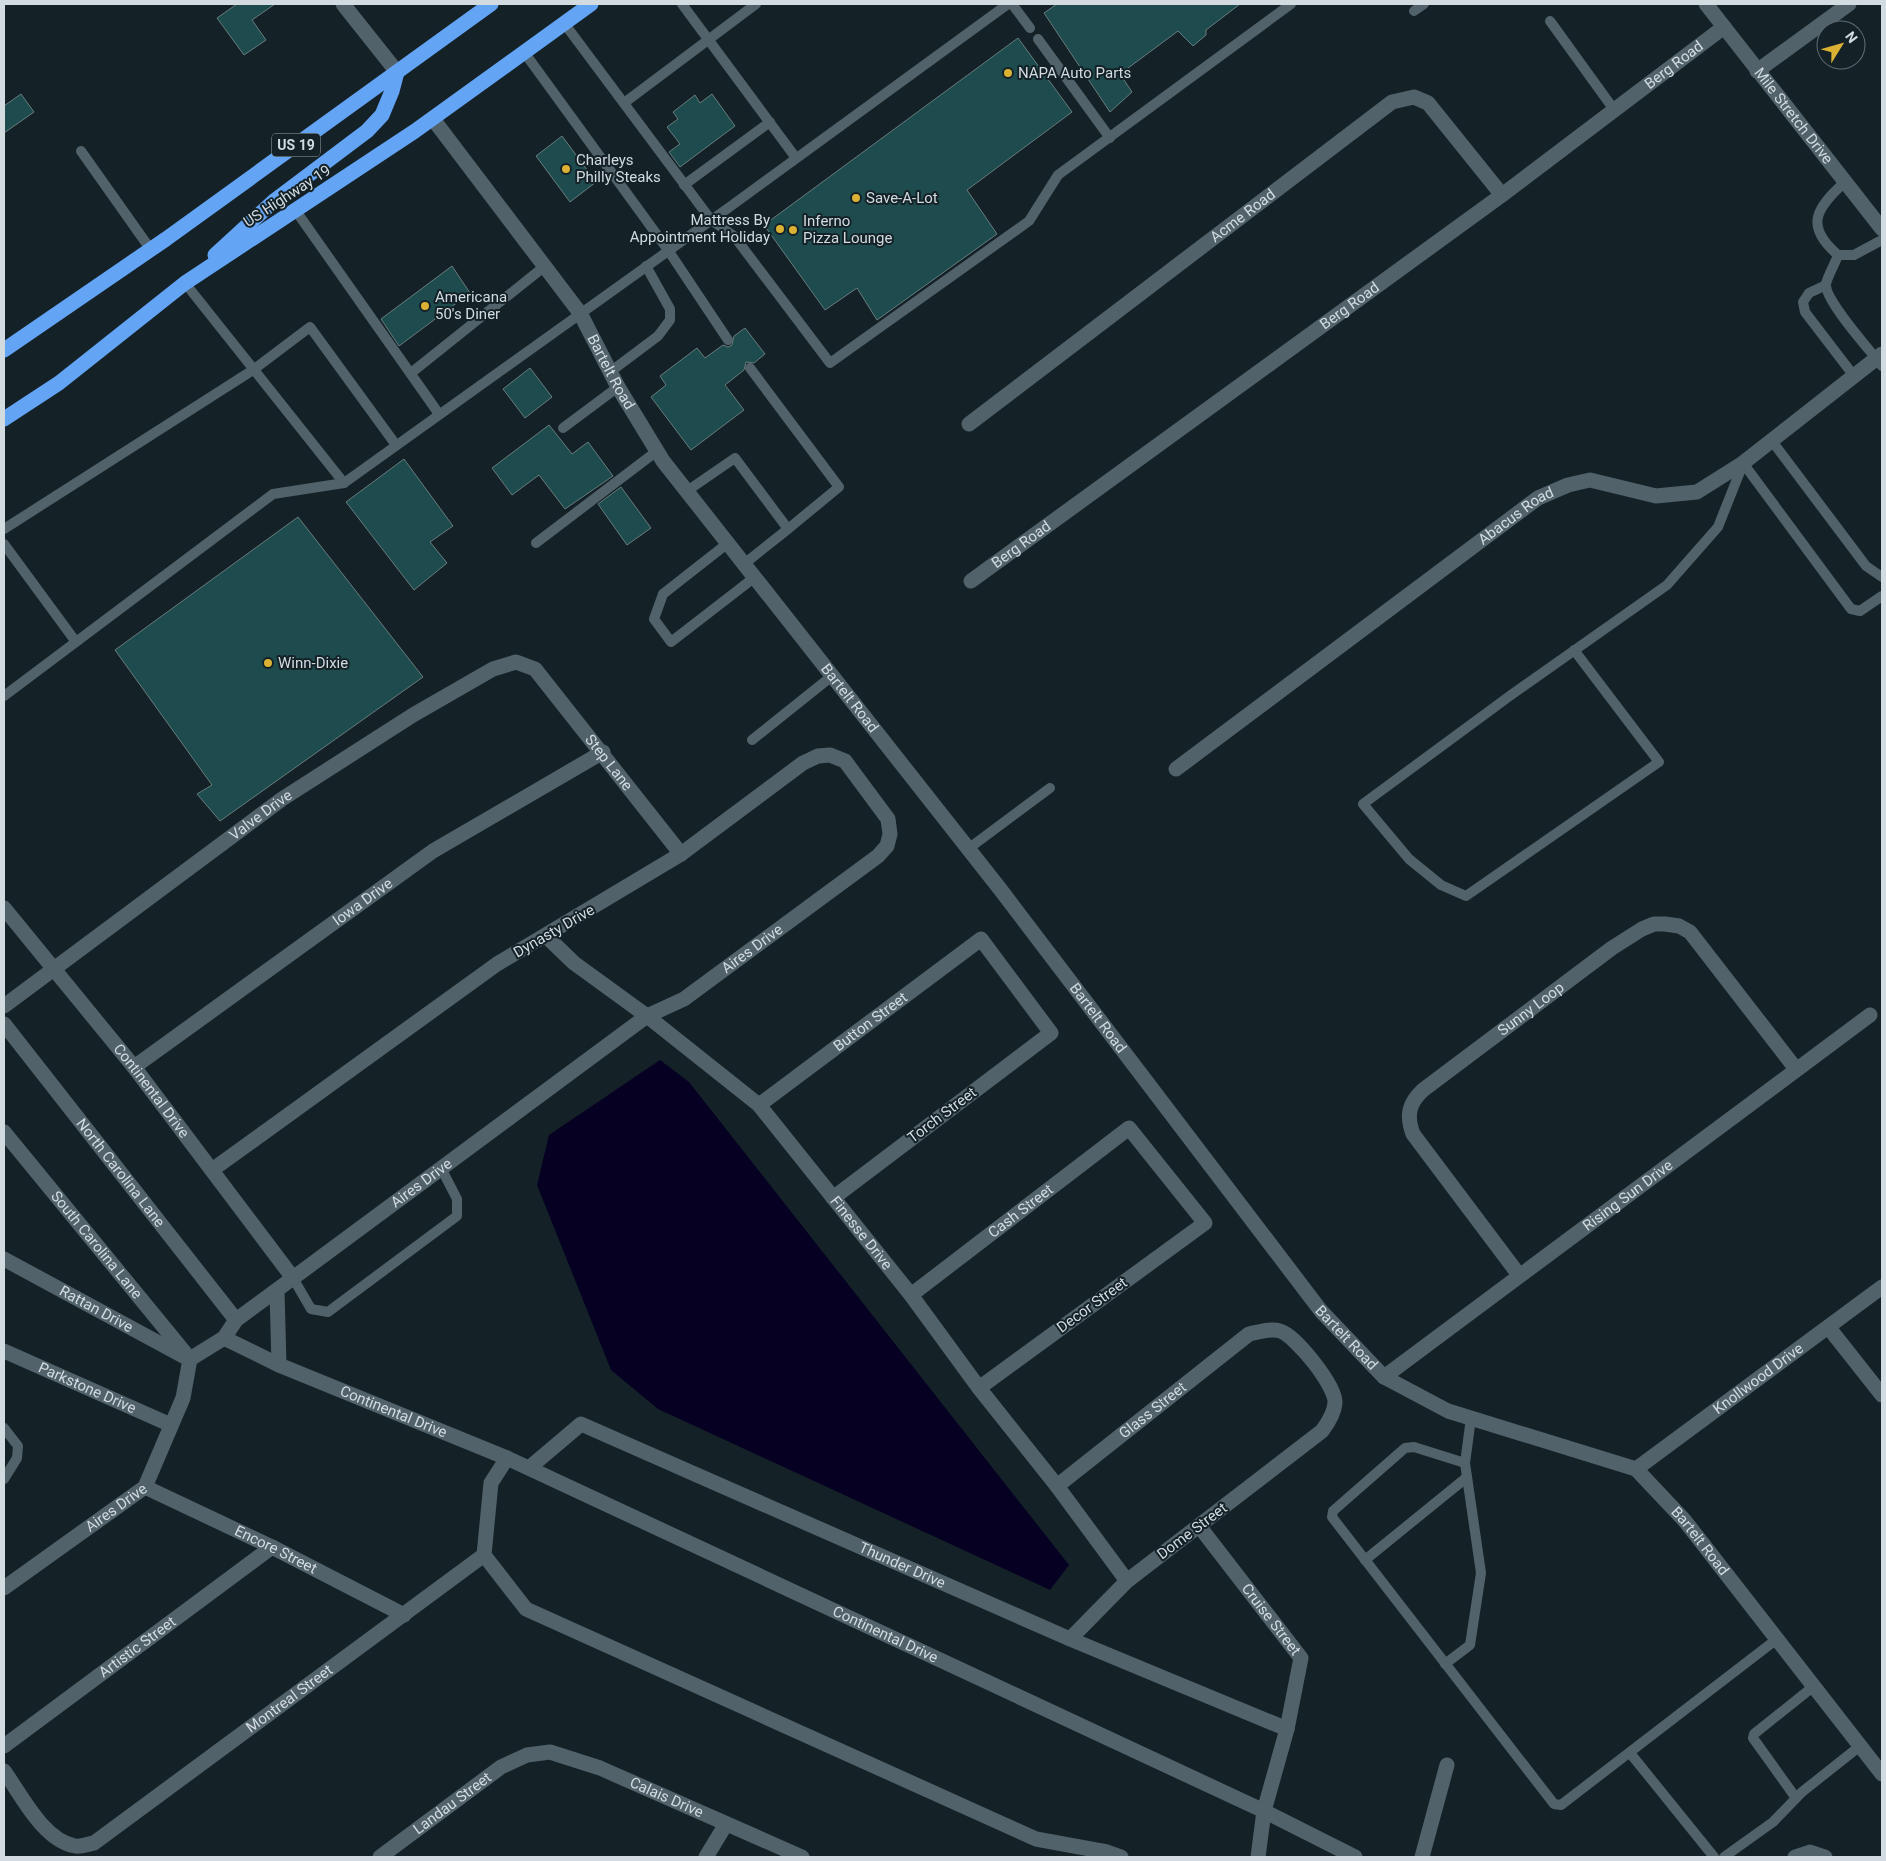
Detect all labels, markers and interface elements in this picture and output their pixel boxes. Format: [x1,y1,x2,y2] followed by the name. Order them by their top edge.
[1816,20,1866,70] north arrow
[1842,28,1861,46] text: N
[1641,37,1707,93] street label: Berg Road
[1018,64,1131,82] place label: NAPA Auto Parts
[1750,64,1837,168] street label: Mile Stretch Drive
[1002,67,1014,79] marker: NAPA Auto Parts
[272,134,320,156] road number: US 19
[576,151,661,186] place label: Charleys Philly Steaks
[240,161,334,231] street label: US Highway 19
[560,163,572,175] marker: Charleys Philly Steaks
[1207,185,1279,246] street label: Acme Road
[866,189,938,207] place label: Save-A-Lot
[850,192,862,204] marker: Save-A-Lot
[630,211,770,246] place label: Mattress By Appointment Holiday
[803,212,892,247] place label: Inferno Pizza Lounge
[774,223,786,235] marker: Mattress By Appointment Holiday
[787,224,799,236] marker: Inferno Pizza Lounge
[1316,278,1383,333] street label: Berg Road
[435,288,507,323] place label: Americana 50's Diner
[419,300,431,312] marker: Americana 50's Diner
[584,331,639,413] street label: Bartelt Road
[1475,483,1556,549] street label: Abacus Road
[988,517,1054,572] street label: Berg Road
[278,654,348,672] place label: Winn-Dixie
[262,657,274,669] marker: Winn-Dixie
[817,660,882,736] street label: Bartelt Road
[581,731,637,794] street label: Step Lane
[226,786,295,844] street label: Valve Drive
[329,874,396,930] street label: Iowa Drive
[510,901,598,961] street label: Dynasty Drive
[718,920,786,977] street label: Aires Drive
[1494,978,1568,1040] street label: Sunny Loop
[1066,980,1130,1056] street label: Bartelt Road
[830,988,911,1055] street label: Button Street
[110,1040,193,1142] street label: Continental Drive
[904,1083,980,1147] street label: Torch Street
[72,1115,169,1231] street label: North Carolina Lane
[387,1154,456,1211] street label: Aires Drive
[1579,1156,1676,1235] street label: Rising Sun Drive
[984,1180,1057,1242] street label: Cash Street
[47,1187,146,1303] street label: South Carolina Lane
[826,1193,896,1273] street label: Finesse Drive
[1053,1273,1131,1337] street label: Decor Street
[56,1282,136,1336] street label: Rattan Drive
[1311,1302,1381,1374] street label: Bartelt Road
[1710,1339,1807,1418] street label: Knollwood Drive
[36,1358,139,1417] street label: Parkstone Drive
[1115,1378,1190,1442] street label: Glass Street
[337,1382,450,1442] street label: Continental Drive
[82,1479,151,1536] street label: Aires Drive
[1154,1499,1231,1563] street label: Dome Street
[1667,1503,1733,1579] street label: Bartelt Road
[232,1522,320,1578] street label: Encore Street
[856,1538,948,1592] street label: Thunder Drive
[1238,1580,1305,1659] street label: Cruise Street
[830,1602,941,1667] street label: Continental Drive
[95,1613,179,1682] street label: Artistic Street
[243,1661,336,1737] street label: Montreal Street
[410,1768,495,1838] street label: Landau Street
[627,1773,706,1821] street label: Calais Drive

